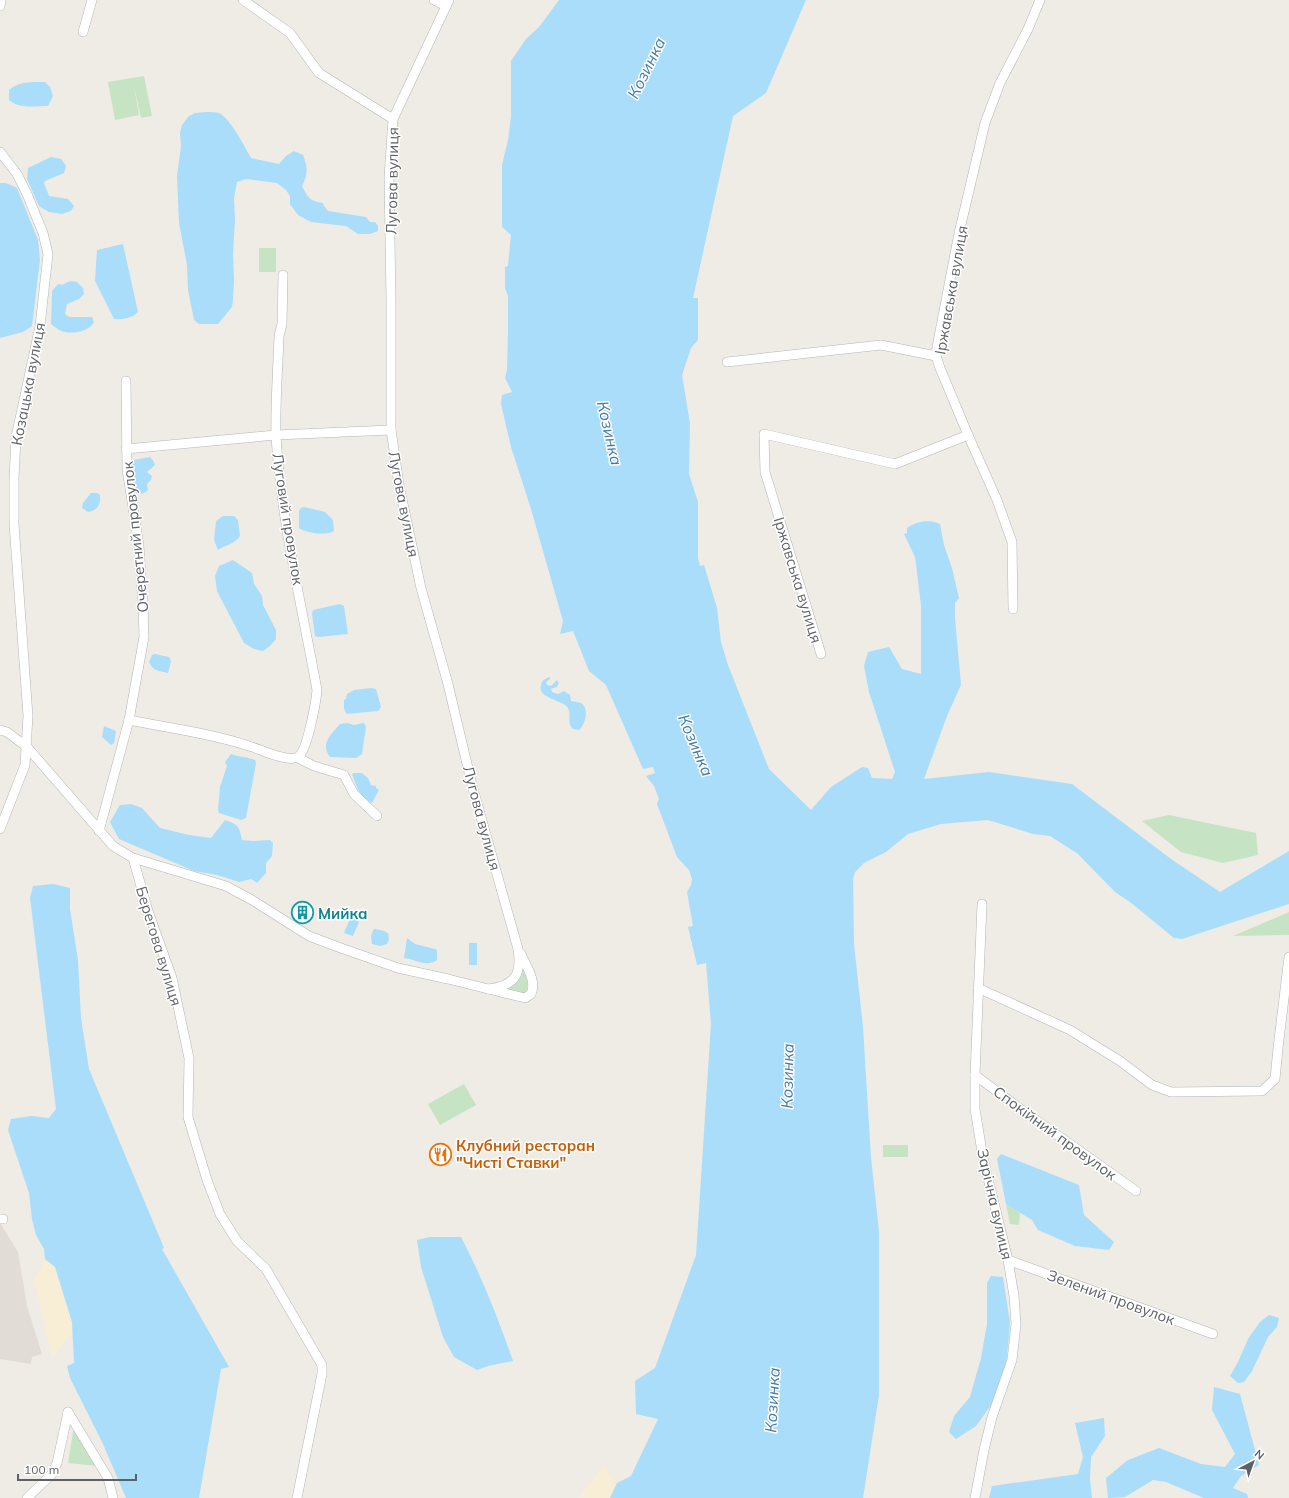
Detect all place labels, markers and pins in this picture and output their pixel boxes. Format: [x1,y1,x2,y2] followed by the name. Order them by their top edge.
[289,900,315,926] building icon: Мийка
[318,904,368,923] place label: Мийка
[456,1136,595,1172] place label: Клубний ресторан "Чисті Ставки"
[427,1141,453,1167] restaurant icon: Клубний ресторан "Чисті Ставки"

